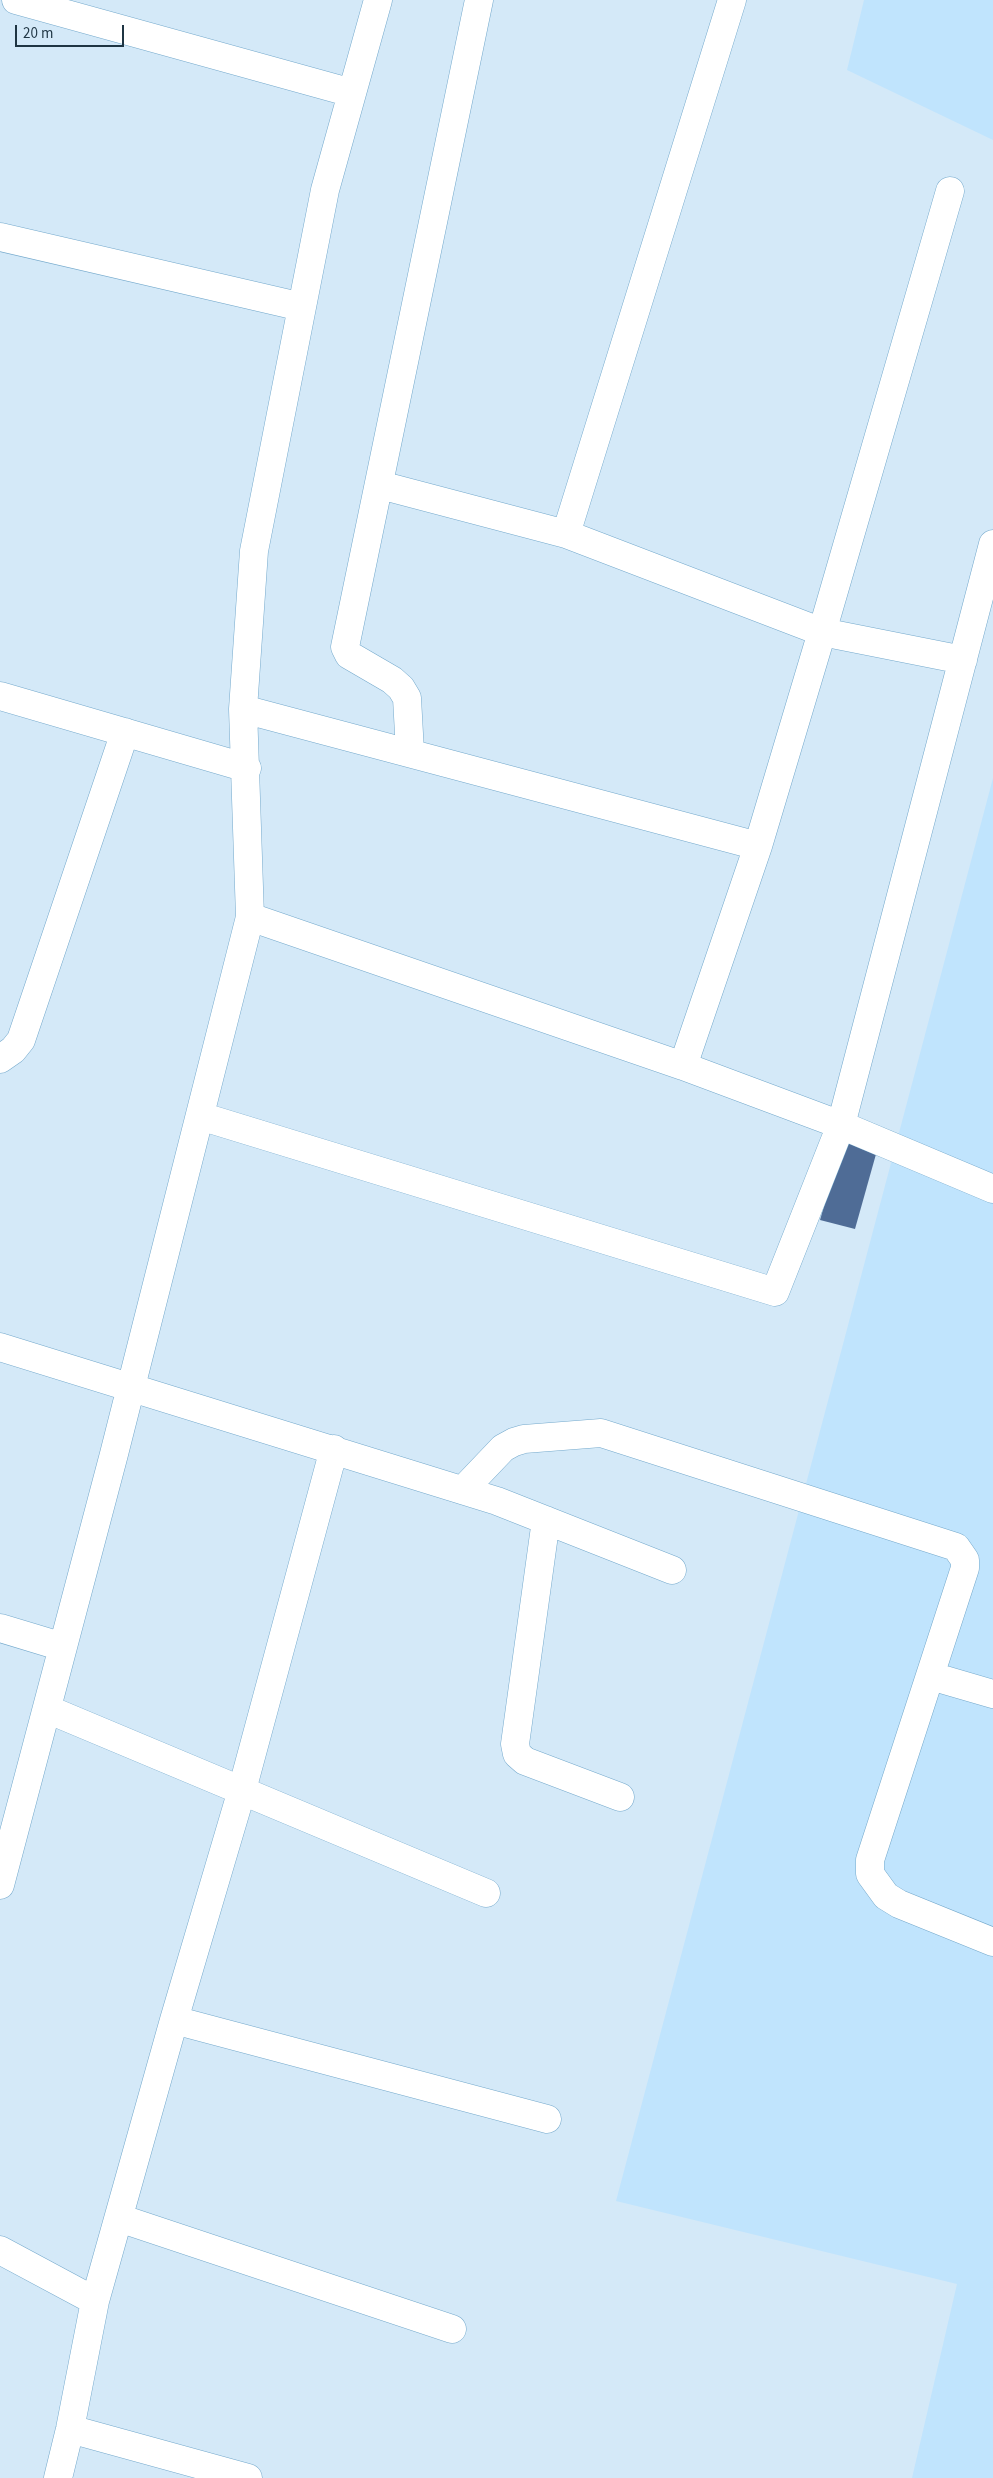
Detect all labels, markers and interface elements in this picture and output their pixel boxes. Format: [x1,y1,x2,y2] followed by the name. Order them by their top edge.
[18,15,126,47] scale bar
[23,23,53,44] text: 20 m

